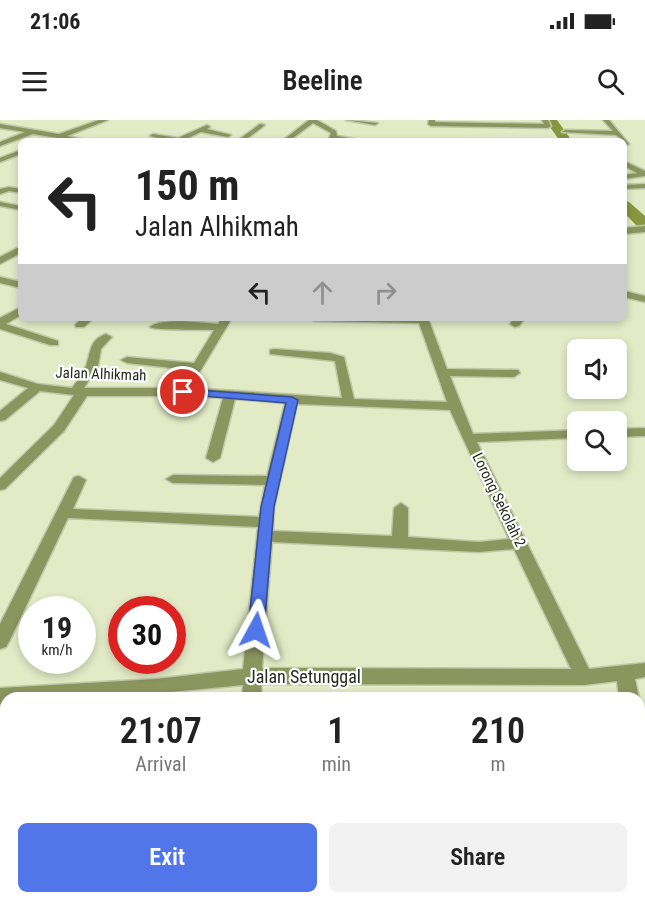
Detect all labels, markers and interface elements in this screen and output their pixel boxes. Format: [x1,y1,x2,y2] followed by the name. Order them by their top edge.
[30,9,81,34] text: 21:06
[18,65,51,98] icon: menu
[282,65,363,97] text: Beeline
[594,65,627,98] icon: search
[135,161,240,210] text: 150 m
[36,162,114,240] icon: left
[135,211,299,243] text: Jalan Alhikmah
[243,276,276,309] icon: left
[306,276,339,309] icon: ahead
[369,276,402,309] icon: right
[567,339,627,471] map controls
[567,339,627,399] button: sound
[55,363,147,385] street label: Jalan Alhikmah
[157,366,208,417] pin
[166,375,199,408] icon: arrive
[567,411,627,471] button: search
[468,450,530,550] street label: Lorong Sekolah 2
[108,596,186,674] speed limit sign: 30
[224,598,288,662] position arrow
[42,610,72,645] text: 19
[42,641,72,659] text: km/h
[247,666,361,687] street label: Jalan Setunggal
[120,710,202,752] text: 21:07
[327,710,345,752] text: 1
[471,710,525,752] text: 210
[135,752,186,776] text: Arrival
[322,752,351,776] text: min
[490,752,506,776] text: m
[18,823,317,892] button: Exit
[329,823,627,892] button: Share

